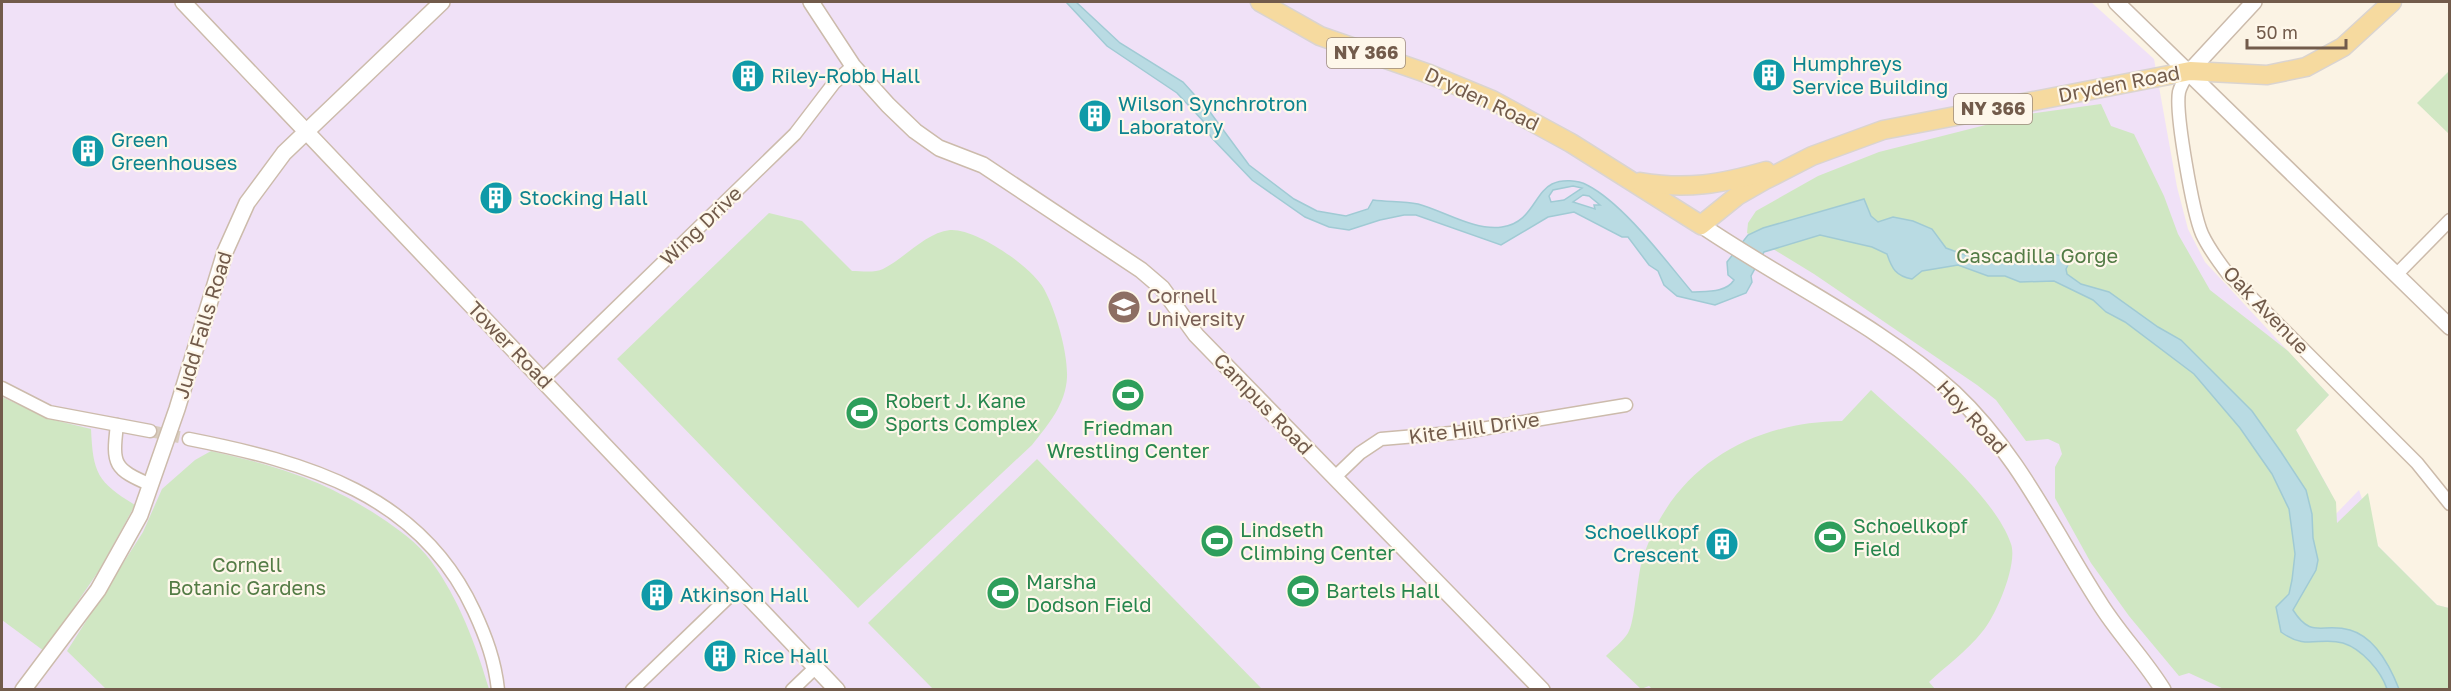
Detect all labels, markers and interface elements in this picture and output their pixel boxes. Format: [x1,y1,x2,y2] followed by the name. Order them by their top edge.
[2247,12,2346,50] scale bar
[2256,21,2298,43] text: 50 m
[1327,38,1405,68] road number: NY 366
[1792,51,1948,98] place label: Humphreys Service Building
[1751,57,1787,93] building icon: Humphreys Service Building
[730,58,766,94] building icon: Riley-Robb Hall
[2056,59,2182,107] street label: Dryden Road
[1421,61,1543,135] street label: Dryden Road
[771,63,920,87] place label: Riley-Robb Hall
[1118,91,1308,138] place label: Wilson Synchrotron Laboratory
[1954,94,2032,124] road number: NY 366
[1077,98,1113,134] building icon: Wilson Synchrotron Laboratory
[111,127,237,174] place label: Green Greenhouses
[70,133,106,169] building icon: Green Greenhouses
[478,180,514,216] building icon: Stocking Hall
[655,181,746,270] street label: Wing Drive
[519,185,648,209] place label: Stocking Hall
[1956,243,2118,267] park label: Cascadilla Gorge
[168,248,236,401] street label: Judd Falls Road
[2219,260,2315,358] street label: Oak Avenue
[1147,283,1245,330] place label: Cornell University
[1106,289,1142,325] school or university icon: Cornell University
[463,296,558,393] street label: Tower Road
[1209,348,1318,459] street label: Campus Road
[1933,374,2013,458] street label: Hoy Road
[1110,377,1146,413] sports icon: Friedman Wrestling Center
[885,388,1038,435] place label: Robert J. Kane Sports Complex
[844,395,880,431] sports icon: Robert J. Kane Sports Complex
[1407,406,1541,448] street label: Kite Hill Drive
[1047,415,1210,462] place label: Friedman Wrestling Center
[1853,513,1968,560] place label: Schoellkopf Field
[1240,517,1395,564] place label: Lindseth Climbing Center
[1584,519,1699,566] place label: Schoellkopf Crescent
[1812,519,1848,555] sports icon: Schoellkopf Field
[1199,523,1235,559] sports icon: Lindseth Climbing Center
[1704,526,1740,562] building icon: Schoellkopf Crescent
[168,552,326,599] park label: Cornell Botanic Gardens
[1026,569,1152,616] place label: Marsha Dodson Field
[1285,573,1321,609] sports icon: Bartels Hall
[985,575,1021,611] sports icon: Marsha Dodson Field
[639,577,675,613] building icon: Atkinson Hall
[1326,578,1440,602] place label: Bartels Hall
[680,582,809,606] place label: Atkinson Hall
[702,638,738,674] building icon: Rice Hall
[743,643,829,667] place label: Rice Hall

